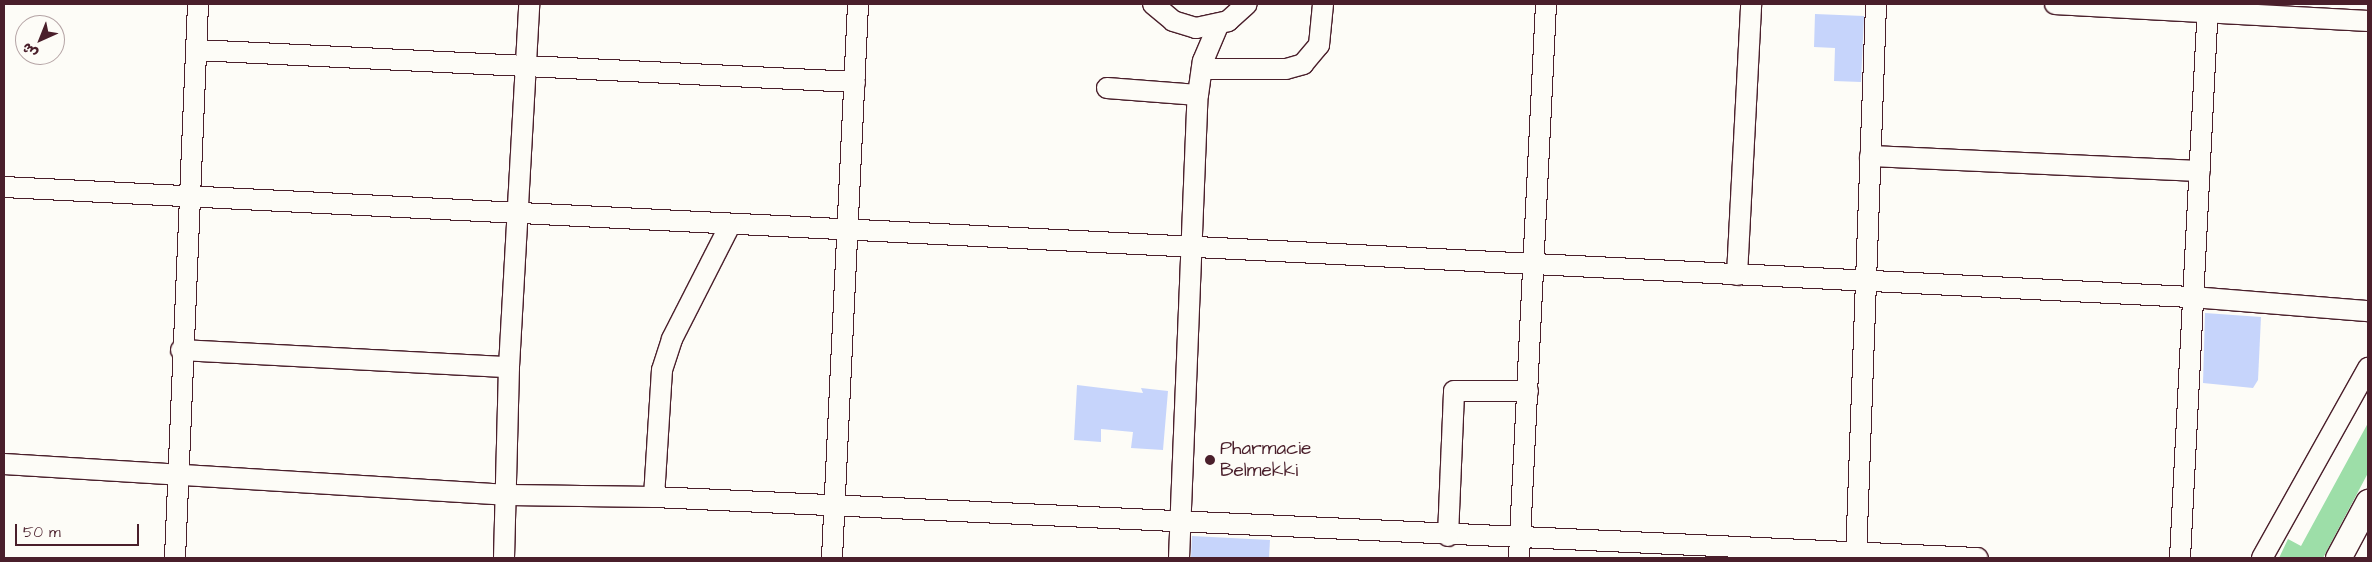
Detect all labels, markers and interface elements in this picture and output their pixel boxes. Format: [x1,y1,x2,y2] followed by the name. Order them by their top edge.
[15,15,65,65] north arrow
[18,38,43,63] text: ش
[1220,438,1311,482] place label: Pharmacie Belmekki
[1204,454,1216,466] marker: Pharmacie Belmekki
[18,514,141,546] scale bar
[23,522,61,543] text: 50 m

